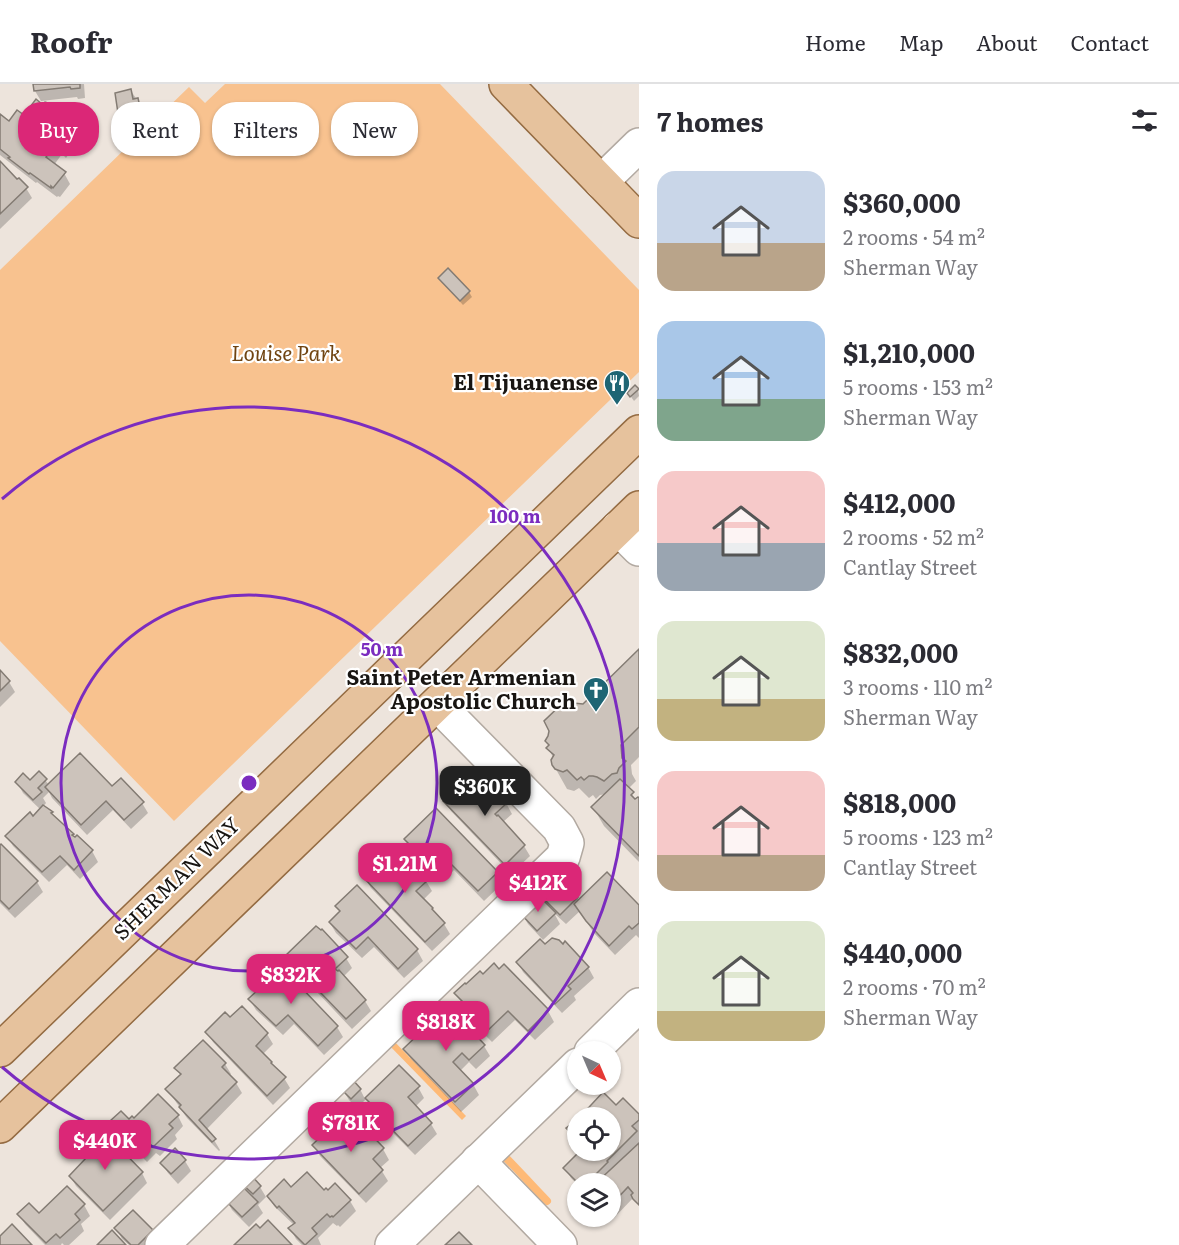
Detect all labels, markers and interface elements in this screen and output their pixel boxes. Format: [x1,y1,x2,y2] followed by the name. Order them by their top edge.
[30,20,112,62] text: Roofr
[805,26,866,57] text: Home
[899,26,943,57] text: Map
[976,26,1038,57] text: About
[1071,26,1149,57] text: Contact
[657,101,763,140] text: 7 homes
[18,102,99,156] chip: Buy
[111,102,200,156] chip: Rent
[212,102,319,156] chip: Filters
[331,102,418,156] chip: New
[1128,104,1161,137] icon: filters
[843,182,961,221] text: $360,000
[705,195,777,267] icon: home
[843,221,985,251] text: 2 rooms · 54 m²
[843,251,978,281] text: Sherman Way
[843,332,975,371] text: $1,210,000
[231,336,341,367] park label: Louise Park
[705,345,777,417] icon: home
[453,365,598,396] place label: El Tijuanense
[602,368,632,406] restaurant icon: El Tijuanense
[843,371,993,401] text: 5 rooms · 153 m²
[843,401,978,431] text: Sherman Way
[843,482,955,521] text: $412,000
[705,495,777,567] icon: home
[489,502,541,529] text: 100 m
[843,521,984,551] text: 2 rooms · 52 m²
[843,551,977,581] text: Cantlay Street
[843,632,958,671] text: $832,000
[361,635,403,662] text: 50 m
[705,645,777,717] icon: home
[346,660,576,715] place label: Saint Peter Armenian Apostolic Church
[843,671,992,701] text: 3 rooms · 110 m²
[581,675,611,713] church icon: Saint Peter Armenian Apostolic Church
[843,701,978,731] text: Sherman Way
[443,766,527,817] pin: $360K
[454,770,516,800] text: $360K
[239,773,259,793] centre of rings
[843,782,956,821] text: $818,000
[705,795,777,867] icon: home
[105,808,246,946] street label: SHERMAN WAY
[843,821,993,851] text: 5 rooms · 123 m²
[356,843,454,894] pin: $1.21M
[372,847,438,877] text: $1.21M
[843,851,977,881] text: Cantlay Street
[496,862,580,913] pin: $412K
[509,866,567,896] text: $412K
[843,932,962,971] text: $440,000
[705,945,777,1017] icon: home
[249,954,333,1005] pin: $832K
[261,958,321,988] text: $832K
[843,971,986,1001] text: 2 rooms · 70 m²
[404,1001,488,1052] pin: $818K
[843,1001,978,1031] text: Sherman Way
[416,1005,476,1035] text: $818K
[567,1041,621,1095] north arrow
[567,1041,621,1227] map controls
[309,1102,393,1153] pin: $781K
[322,1106,380,1136] text: $781K
[567,1107,621,1161] button: locate
[63,1120,147,1171] pin: $440K
[73,1124,137,1154] text: $440K
[567,1173,621,1227] button: layers

